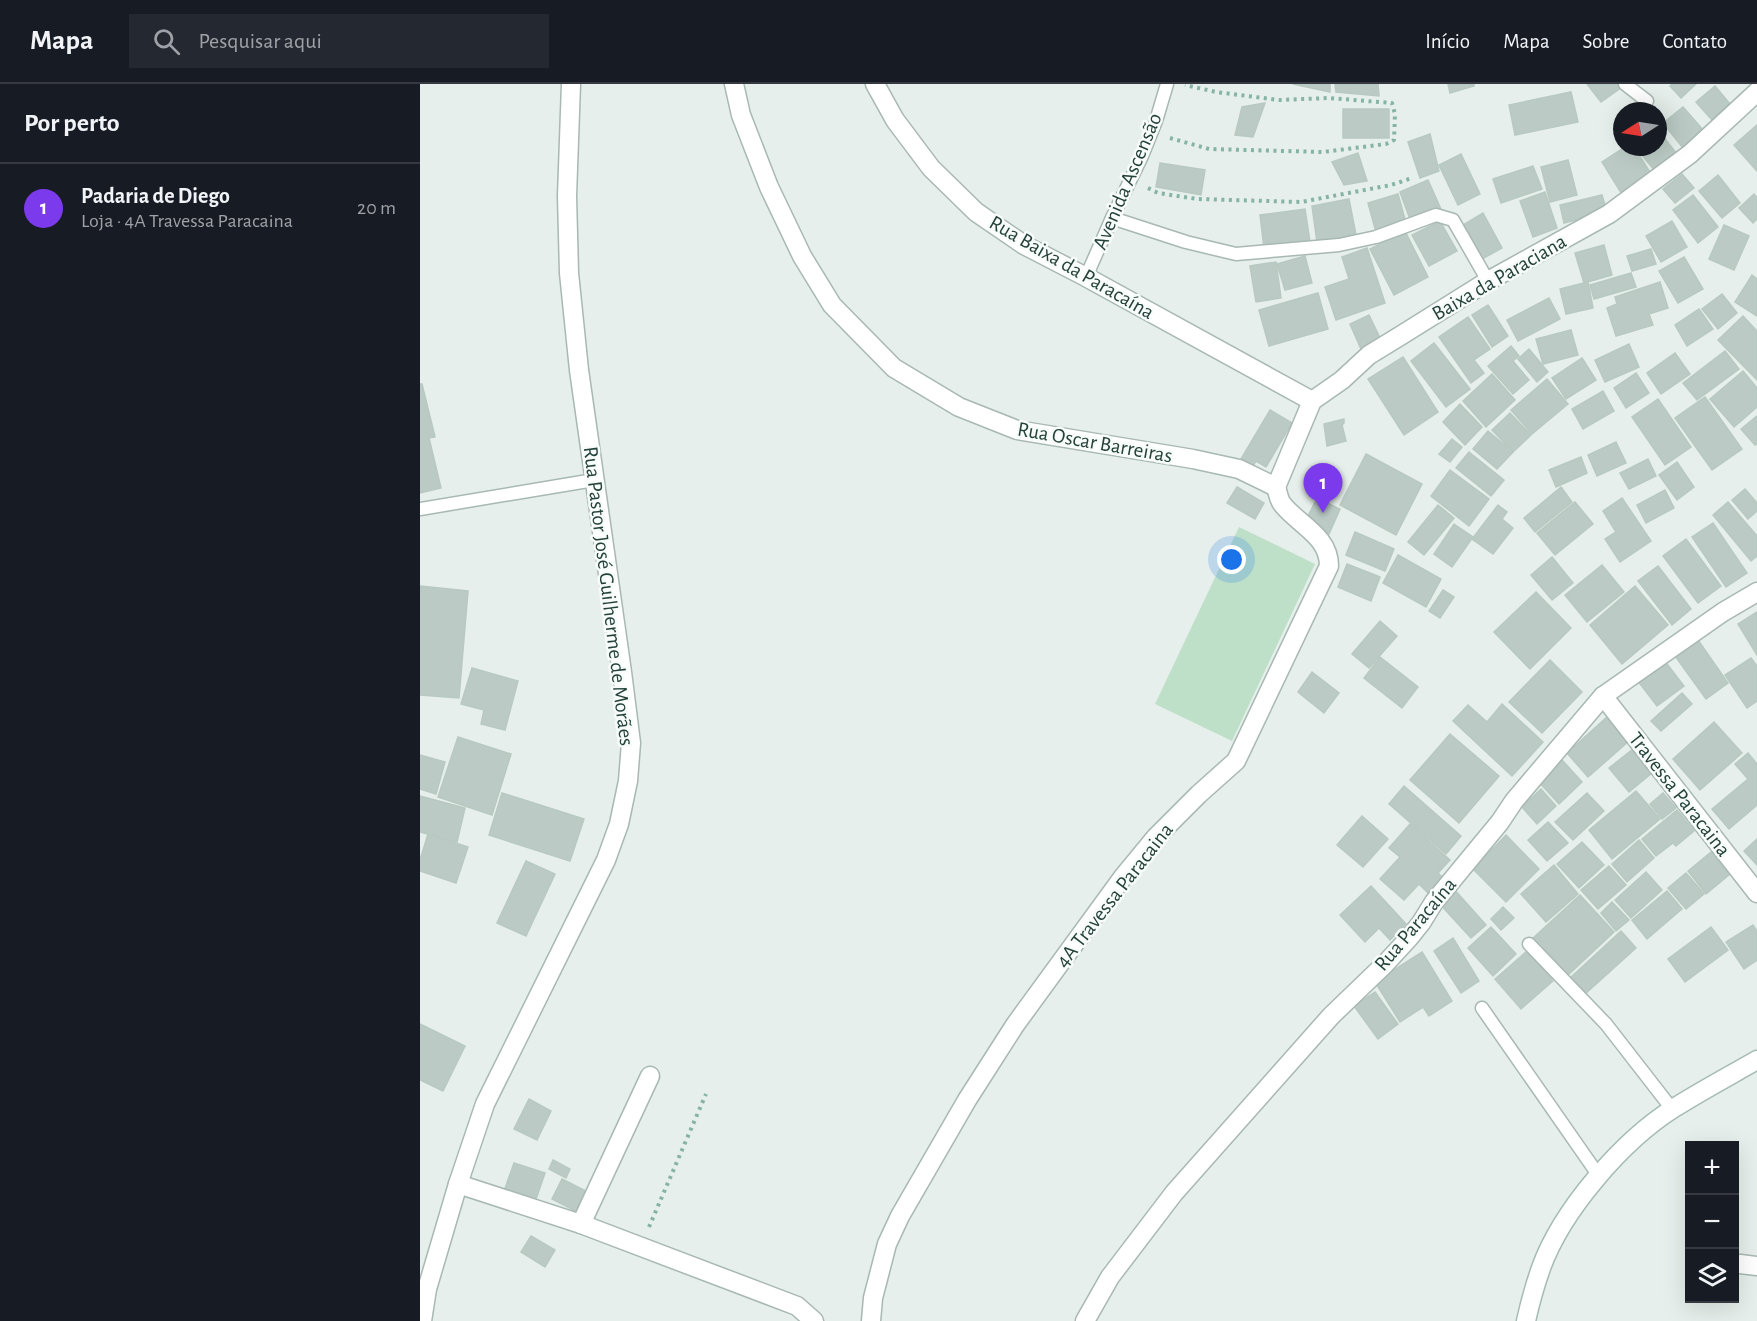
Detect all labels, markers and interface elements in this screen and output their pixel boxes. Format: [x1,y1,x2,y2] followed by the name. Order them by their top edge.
[129,14,549,68] search box
[150,25,183,58] icon: search
[30,27,93,55] text: Mapa
[198,30,322,52] text: Pesquisar aqui
[1425,31,1470,52] text: Início
[1503,31,1550,52] text: Mapa
[1583,31,1629,52] text: Sobre
[1662,31,1727,52] text: Contato
[1613,102,1667,156] north arrow
[24,110,120,136] text: Por perto
[1089,110,1166,253] street label: Avenida Ascensão
[81,185,230,207] text: Padaria de Diego
[40,198,47,218] text: 1
[357,198,396,218] text: 20 m
[81,211,293,231] text: Loja · 4A Travessa Paracaina
[986,212,1158,323] street label: Rua Baixa da Paracaína
[1428,230,1570,324] street label: Baixa da Paraciana
[1016,419,1174,466] street label: Rua Oscar Barreiras
[580,445,637,747] street label: Rua Pastor José Guilherme de Morães
[1304,464,1342,513] pin: 1
[1217,545,1246,574] your location
[1625,728,1735,861] street label: Travessa Paracaina
[1052,819,1177,971] street label: 4A Travessa Paracaina
[1371,874,1460,975] street label: Rua Paracaína
[1685,1141,1739,1303] map controls
[1685,1141,1739,1195] button: +
[1685,1195,1739,1249] button: −
[1685,1249,1739,1303] button: layers

